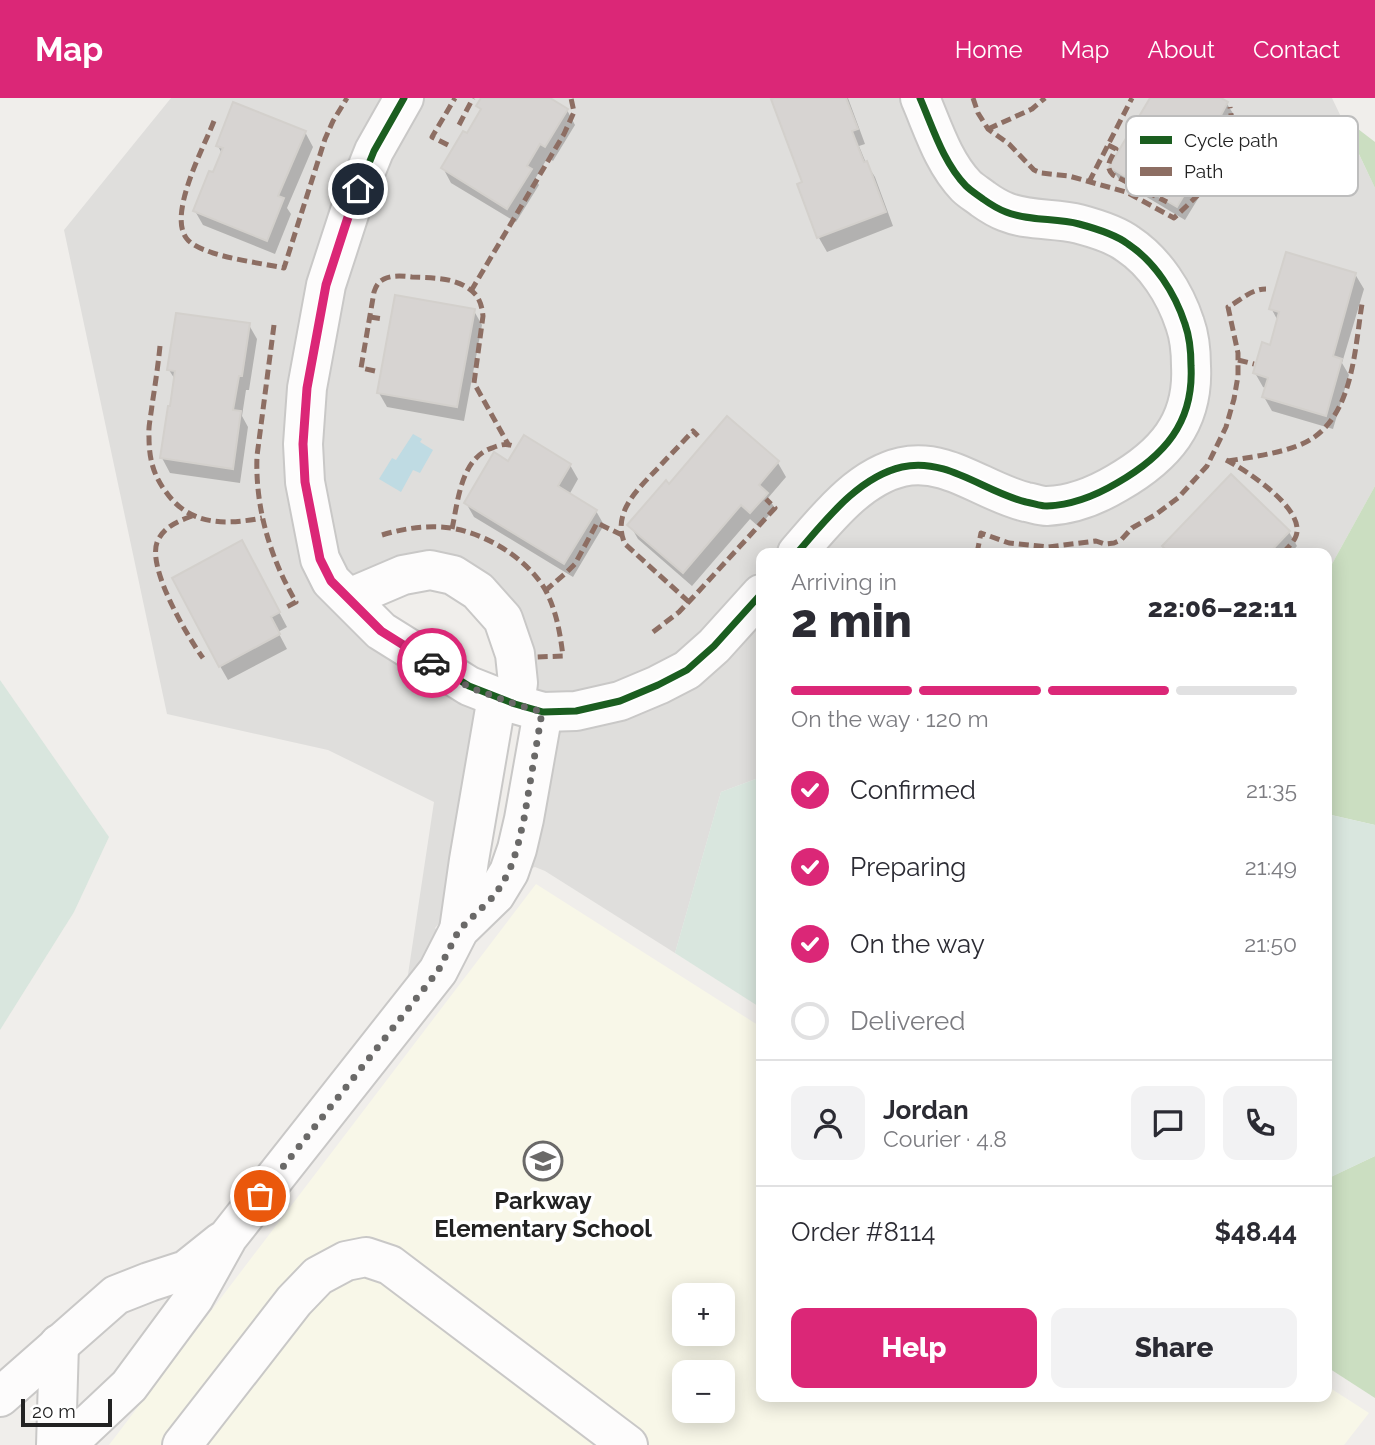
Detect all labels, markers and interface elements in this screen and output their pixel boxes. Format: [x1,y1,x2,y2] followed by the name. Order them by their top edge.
[35,30,103,69] text: Map
[955,35,1023,64] text: Home
[1061,35,1109,64] text: Map
[1147,35,1215,64] text: About
[1253,35,1340,64] text: Contact
[1126,116,1358,196] legend
[1184,129,1278,151] text: Cycle path
[328,159,388,219] pin
[1184,160,1223,182] text: Path
[339,170,377,208] icon: home
[791,568,897,595] text: Arriving in
[1148,593,1297,623] text: 22:06–22:11
[791,594,912,648] text: 2 min
[397,628,467,698] courier
[413,644,451,682] icon: car
[791,705,989,732] text: On the way · 120 m
[791,771,829,809] icon: check
[850,775,976,805] text: Confirmed
[1246,776,1297,803] text: 21:35
[791,848,829,886] icon: check
[850,852,966,882] text: Preparing
[1245,853,1297,880] text: 21:49
[791,925,829,963] icon: check
[850,929,985,959] text: On the way
[1244,930,1297,957] text: 21:50
[850,1006,965,1036] text: Delivered
[791,1086,865,1160] button: person
[1131,1086,1205,1160] button: chat
[1223,1086,1297,1160] button: phone
[883,1095,969,1125] text: Jordan
[883,1125,1007,1152] text: Courier · 4.8
[522,1140,564,1182] school or university icon: Parkway Elementary School
[230,1166,290,1226] pin
[241,1177,279,1215] icon: bag
[434,1186,652,1243] place label: Parkway Elementary School
[791,1217,935,1247] text: Order #8114
[1214,1217,1297,1247] text: $48.44
[672,1283,735,1423] map controls
[672,1283,735,1346] button: +
[791,1308,1037,1388] button: Help
[1051,1308,1297,1388] button: Share
[672,1360,735,1423] button: −
[21,1396,112,1428] scale bar
[32,1400,76,1422] text: 20 m

